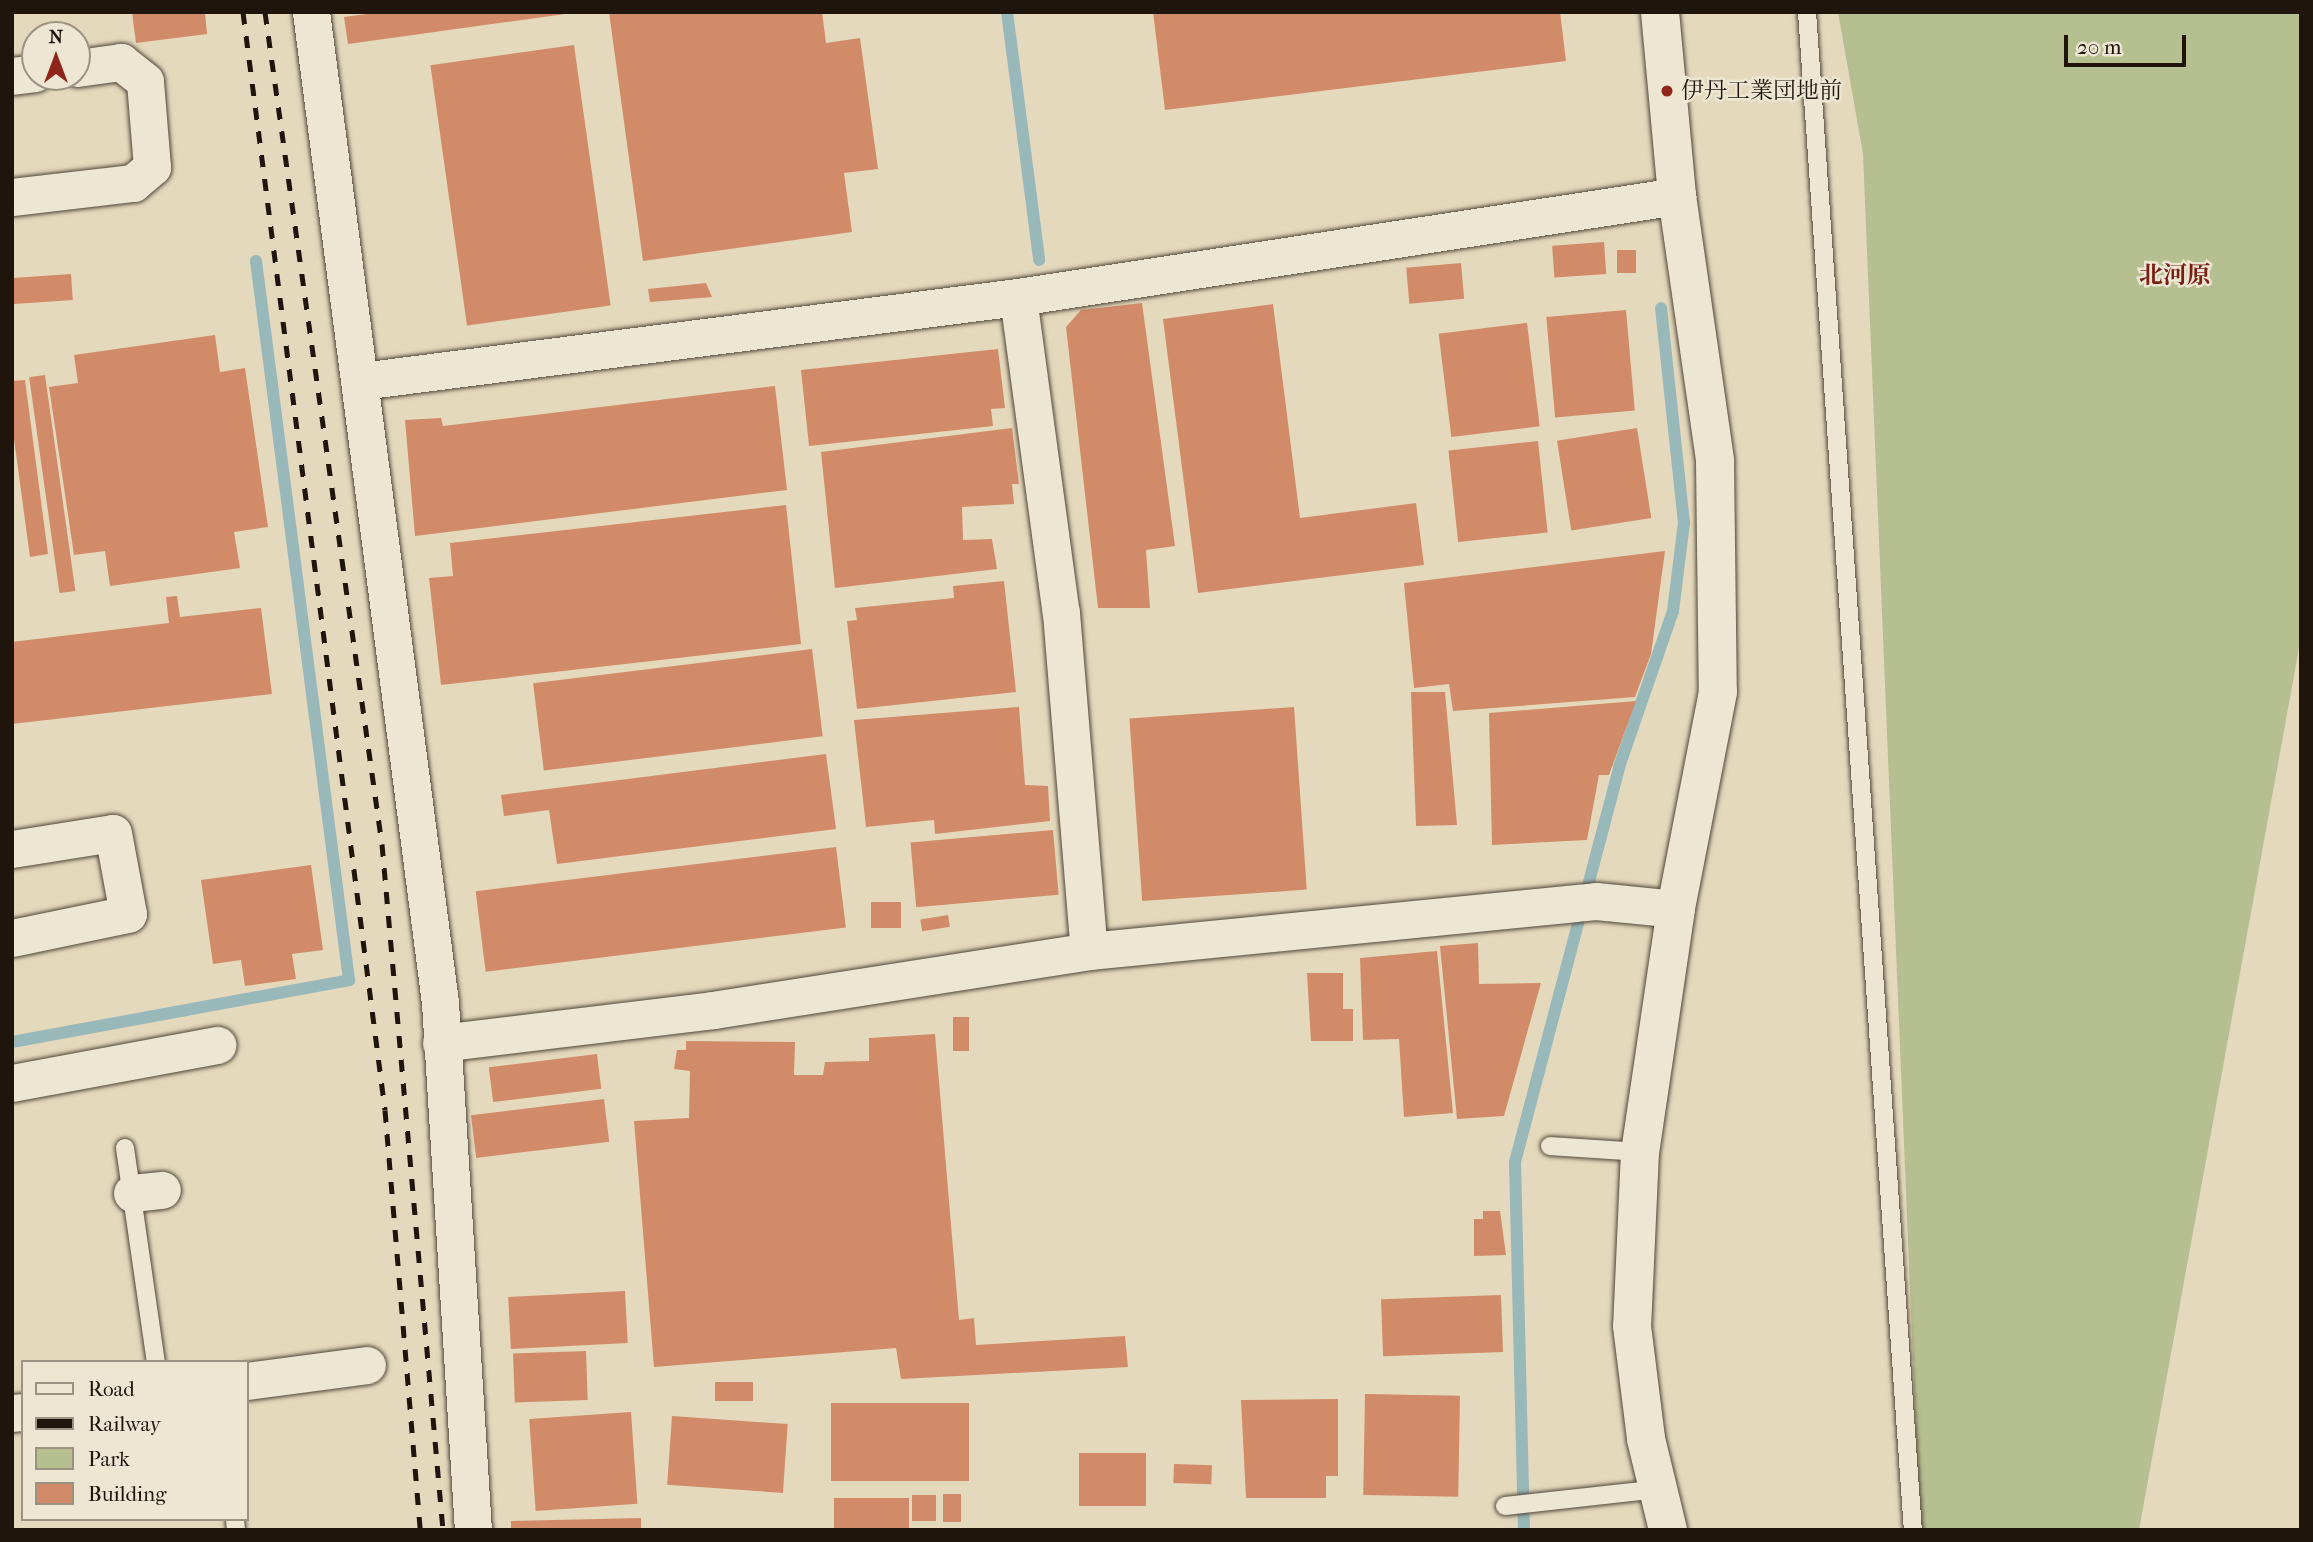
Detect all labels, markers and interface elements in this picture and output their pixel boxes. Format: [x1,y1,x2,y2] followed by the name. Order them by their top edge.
[21,21,91,91] north arrow
[2068,21,2190,65] scale bar
[49,26,63,48] text: N
[2077,35,2121,59] text: 20 m
[1681,77,1842,105] place label: 伊丹工業団地前
[1659,83,1675,99] marker: 伊丹工業団地前
[2139,262,2211,290] district label: 北河原
[21,1360,248,1521] legend
[88,1377,135,1401] text: Road
[88,1412,161,1436] text: Railway
[88,1447,130,1471] text: Park
[88,1482,166,1506] text: Building

